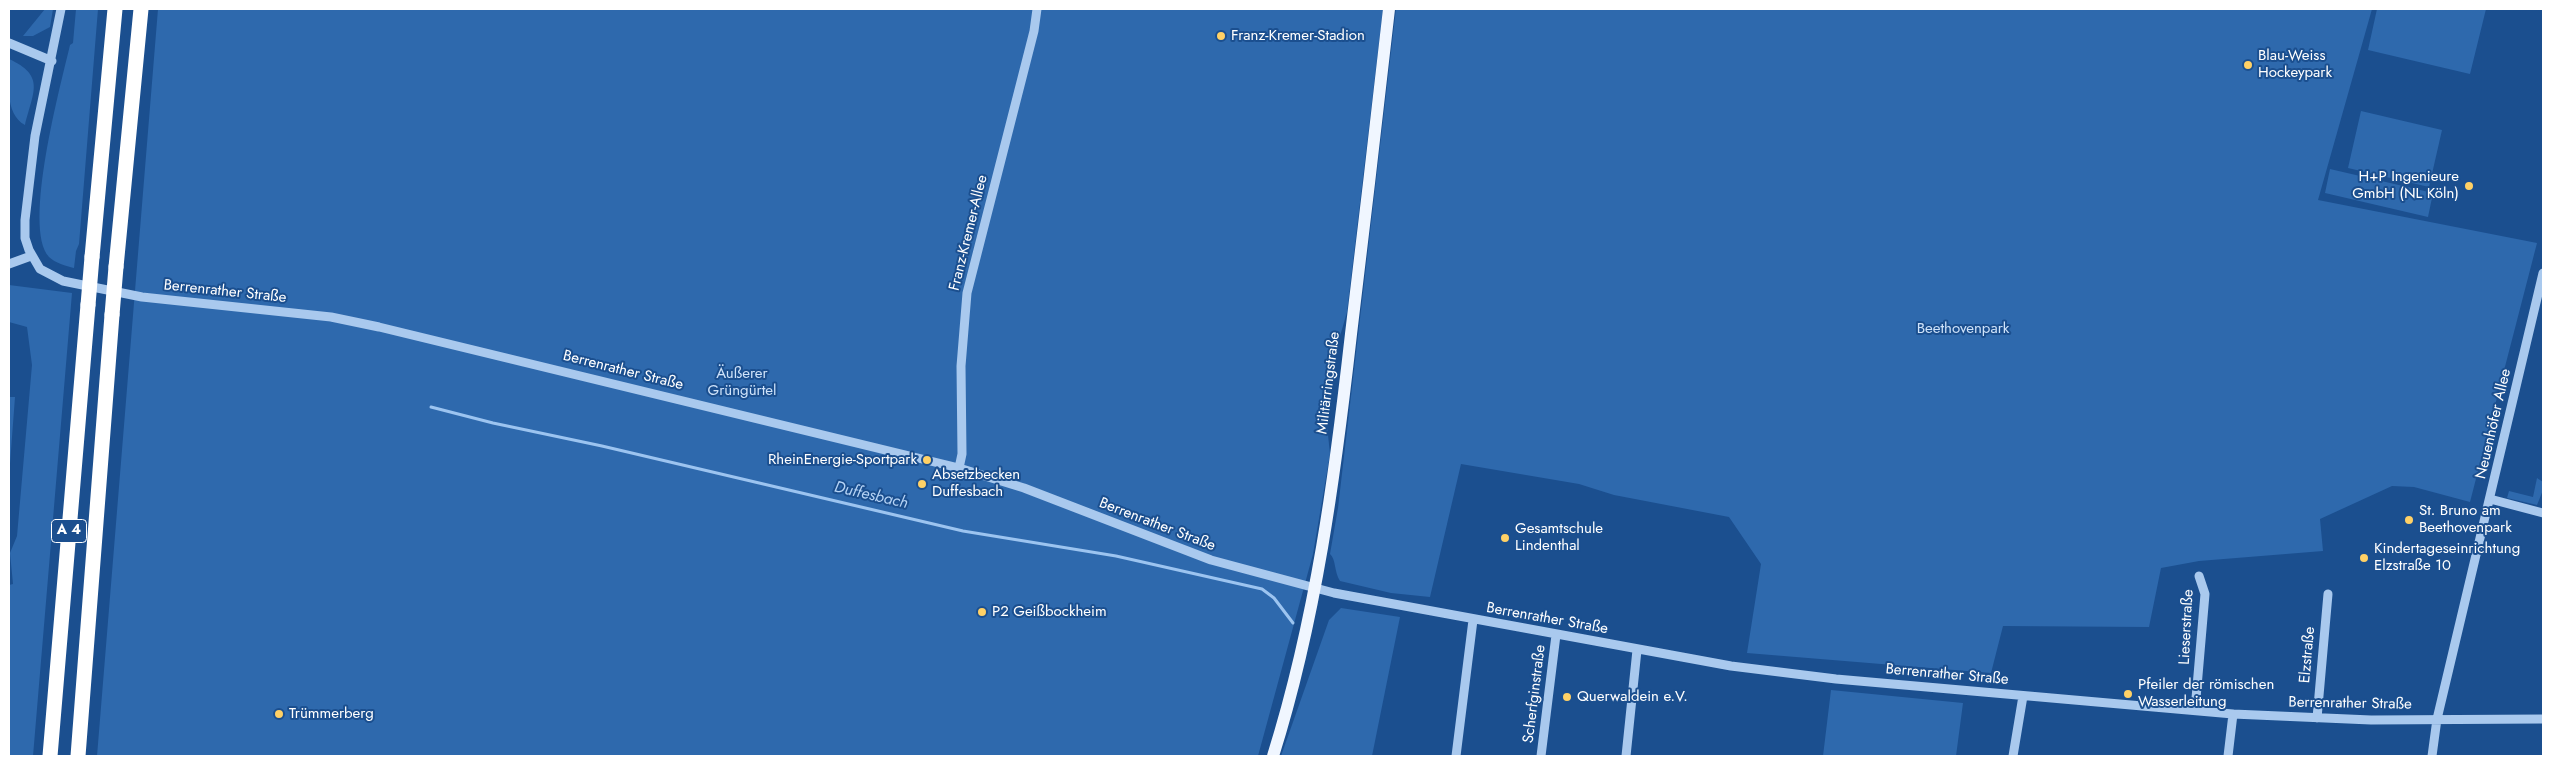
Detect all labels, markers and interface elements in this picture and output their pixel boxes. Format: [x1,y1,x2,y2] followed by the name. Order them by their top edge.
[1231,27,1365,45] place label: Franz-Kremer-Stadion
[1215,30,1227,42] marker: Franz-Kremer-Stadion
[2258,47,2332,82] place label: Blau-Weiss Hockeypark
[2242,59,2254,71] marker: Blau-Weiss Hockeypark
[2352,168,2459,203] place label: H+P Ingenieure GmbH (NL Köln)
[946,173,992,293] street label: Franz-Kremer-Allee
[2463,180,2475,192] marker: H+P Ingenieure GmbH (NL Köln)
[163,277,287,307] street label: Berrenrather Straße
[1917,320,2009,338] park label: Beethovenpark
[1314,331,1344,435] street label: Militärringstraße
[561,347,685,395] street label: Berrenrather Straße
[708,365,776,400] park label: Äußerer Grüngürtel
[2473,367,2515,481] street label: Neuenhöfer Allee
[768,451,917,469] place label: RheinEnergie-Sportpark
[921,454,933,466] marker: RheinEnergie-Sportpark
[932,466,1020,501] place label: Absetzbecken Duffesbach
[832,478,910,514] water label: Duffesbach
[916,478,928,490] marker: Absetzbecken Duffesbach
[1096,494,1218,556] street label: Berrenrather Straße
[2419,502,2512,537] place label: St. Bruno am Beethovenpark
[2403,514,2415,526] marker: St. Bruno am Beethovenpark
[52,520,86,542] road number: A 4
[1515,520,1603,555] place label: Gesamtschule Lindenthal
[1499,532,1511,544] marker: Gesamtschule Lindenthal
[2374,540,2520,575] place label: Kindertageseinrichtung Elzstraße 10
[2358,552,2370,564] marker: Kindertageseinrichtung Elzstraße 10
[2176,589,2198,665] street label: Lieserstraße
[1485,599,1609,639] street label: Berrenrather Straße
[992,603,1107,621] place label: P2 Geißbockheim
[976,606,988,618] marker: P2 Geißbockheim
[2297,626,2319,684] street label: Elzstraße
[1520,644,1550,744] street label: Scherfginstraße
[1885,661,2009,689] street label: Berrenrather Straße
[2138,676,2274,711] place label: Pfeiler der römischen Wasserleitung
[1577,688,1688,706] place label: Querwaldein e.V.
[2122,688,2134,700] marker: Pfeiler der römischen Wasserleitung
[1561,691,1573,703] marker: Querwaldein e.V.
[2288,694,2412,714] street label: Berrenrather Straße
[289,705,374,723] place label: Trümmerberg
[273,708,285,720] marker: Trümmerberg

